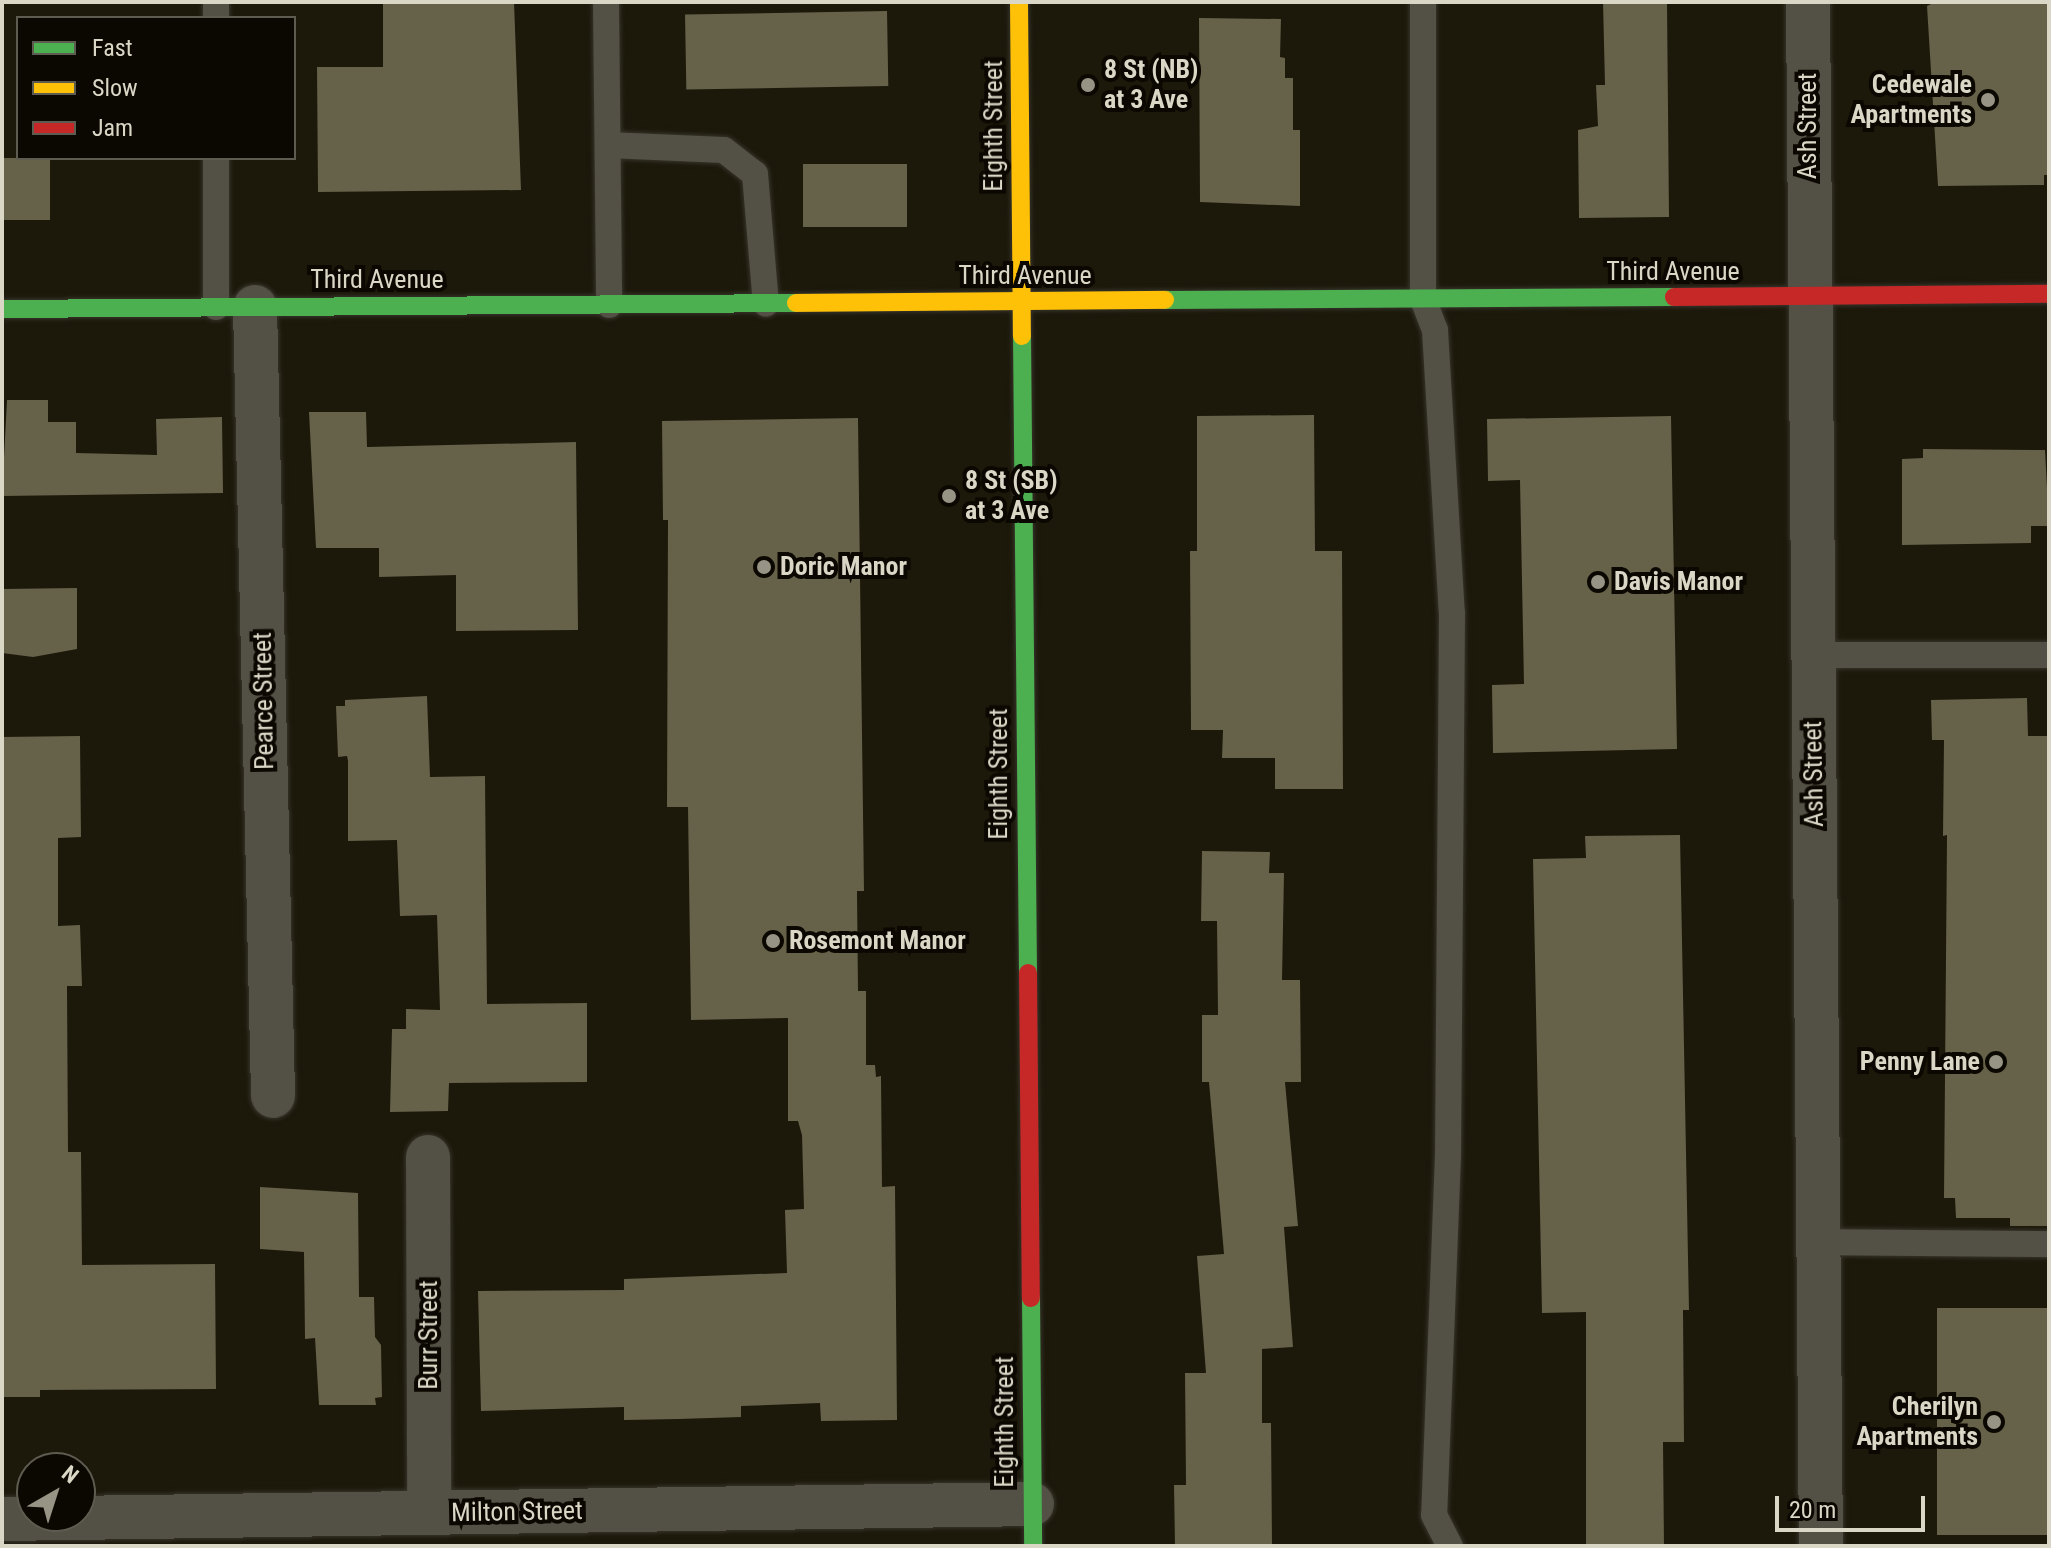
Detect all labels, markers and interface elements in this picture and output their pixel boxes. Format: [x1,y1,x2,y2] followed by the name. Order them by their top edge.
[16,16,296,160] legend
[92,34,133,62] text: Fast
[1104,54,1198,116] place label: 8 St (NB) at 3 Ave
[978,60,1010,192] street label: Eighth Street
[1850,69,1972,130] place label: Cedewale Apartments
[1792,73,1824,179] street label: Ash Street
[92,74,138,102] text: Slow
[1079,76,1097,94] marker: 8 St (NB) at 3 Ave
[1979,91,1997,109] marker: Cedewale Apartments
[92,114,133,142] text: Jam
[1606,256,1740,288] street label: Third Avenue
[958,260,1092,292] street label: Third Avenue
[310,264,444,296] street label: Third Avenue
[965,465,1058,526] place label: 8 St (SB) at 3 Ave
[940,487,958,505] marker: 8 St (SB) at 3 Ave
[780,551,907,583] place label: Doric Manor
[755,558,773,576] marker: Doric Manor
[1614,566,1743,598] place label: Davis Manor
[1589,573,1607,591] marker: Davis Manor
[247,632,281,770] street label: Pearce Street
[983,708,1015,840] street label: Eighth Street
[1797,721,1831,827] street label: Ash Street
[789,925,966,957] place label: Rosemont Manor
[764,932,782,950] marker: Rosemont Manor
[1860,1046,1980,1078] place label: Penny Lane
[1987,1053,2005,1071] marker: Penny Lane
[413,1280,445,1390] street label: Burr Street
[989,1356,1021,1488] street label: Eighth Street
[1856,1391,1978,1452] place label: Cherilyn Apartments
[1985,1413,2003,1431] marker: Cherilyn Apartments
[16,1452,96,1532] north arrow
[57,1461,83,1488] text: N
[1779,1480,1929,1530] scale bar
[451,1495,583,1529] street label: Milton Street
[1789,1496,1836,1524] text: 20 m

